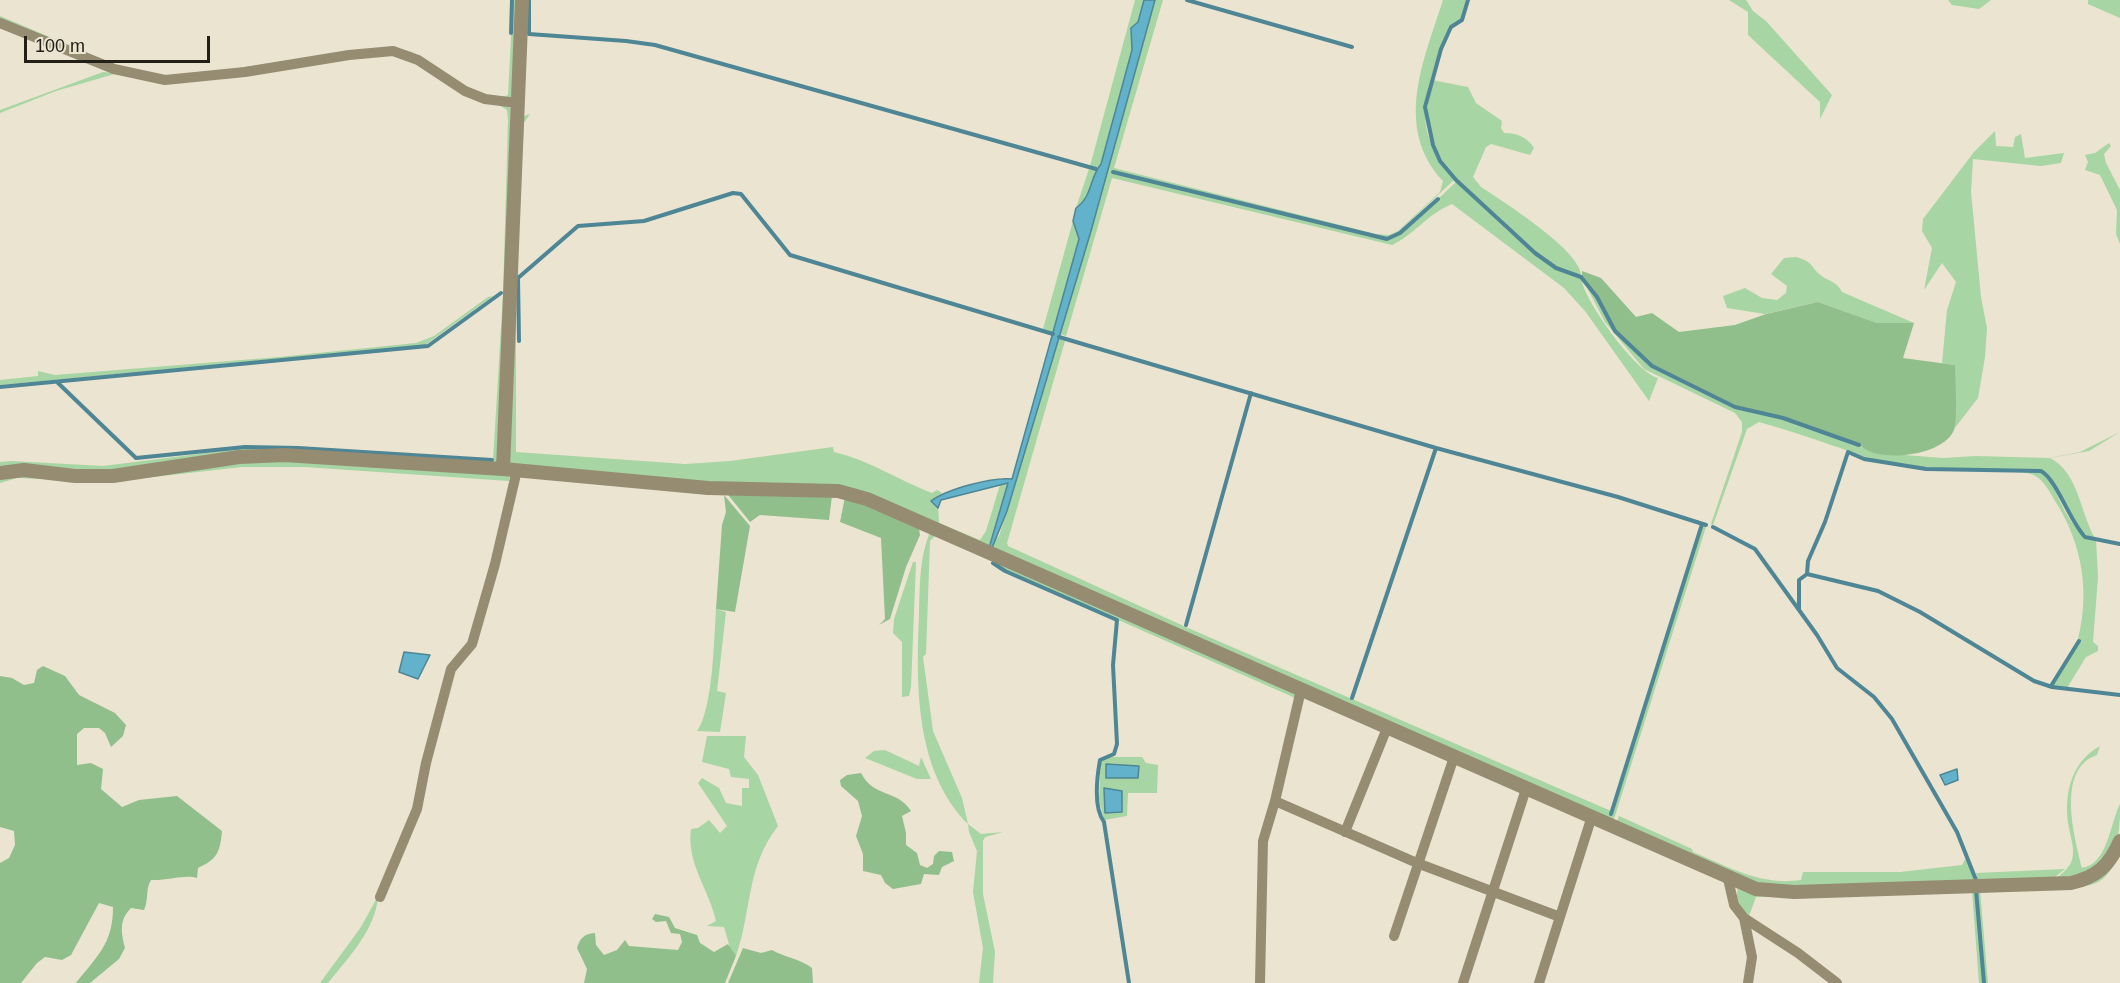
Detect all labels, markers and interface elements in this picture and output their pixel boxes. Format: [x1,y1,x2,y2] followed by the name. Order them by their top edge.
[27,24,213,62] scale bar
[35,36,85,56] text: 100 m

